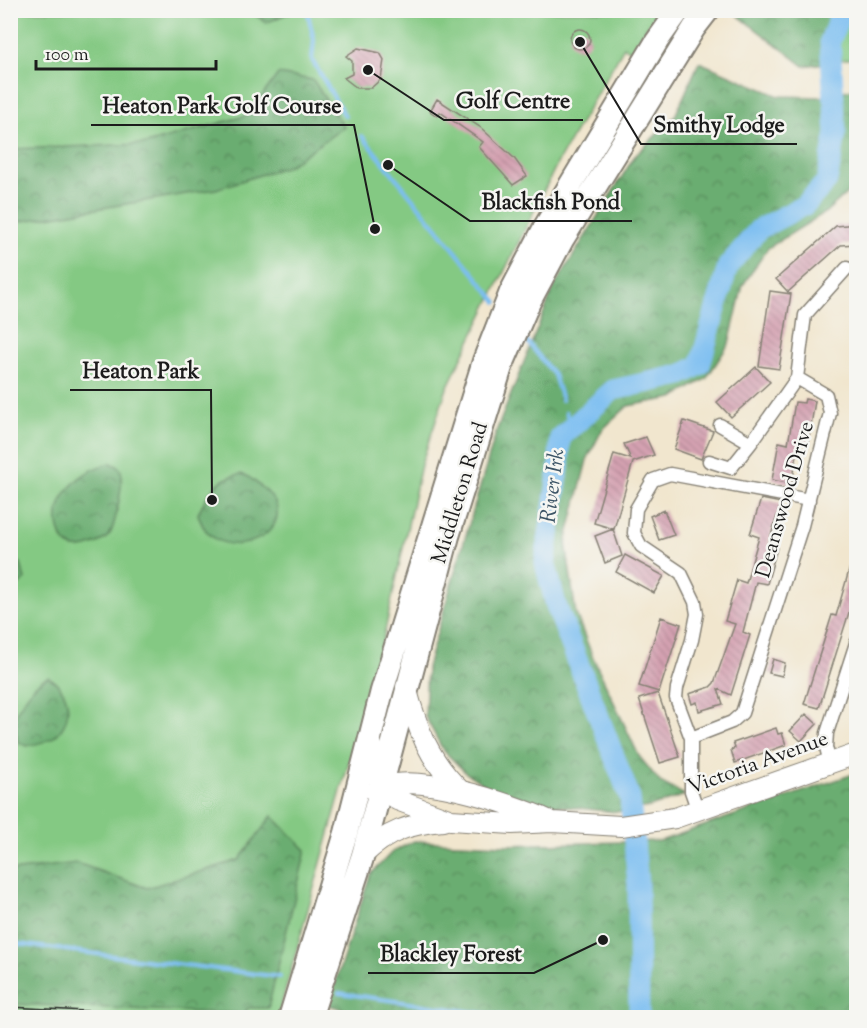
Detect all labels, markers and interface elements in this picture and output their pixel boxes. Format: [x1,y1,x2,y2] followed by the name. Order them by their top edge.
[36,33,216,71] scale bar
[45,43,89,69] text: 100 m
[444,80,583,120] callout: Golf Centre
[91,85,354,125] callout: Heaton Park Golf Course
[456,87,570,119] text: Golf Centre
[103,92,341,124] text: Heaton Park Golf Course
[641,104,797,144] callout: Smithy Lodge
[653,111,785,143] text: Smithy Lodge
[470,181,632,221] callout: Blackfish Pond
[482,188,621,220] text: Blackfish Pond
[70,350,211,390] callout: Heaton Park
[83,357,199,389] text: Heaton Park
[425,418,497,568] street label: Middleton Road
[749,418,823,582] street label: Deanswood Drive
[534,447,574,525] water label: River Irk
[683,725,833,803] street label: Victoria Avenue
[368,933,534,973] callout: Blackley Forest
[380,940,522,972] text: Blackley Forest

